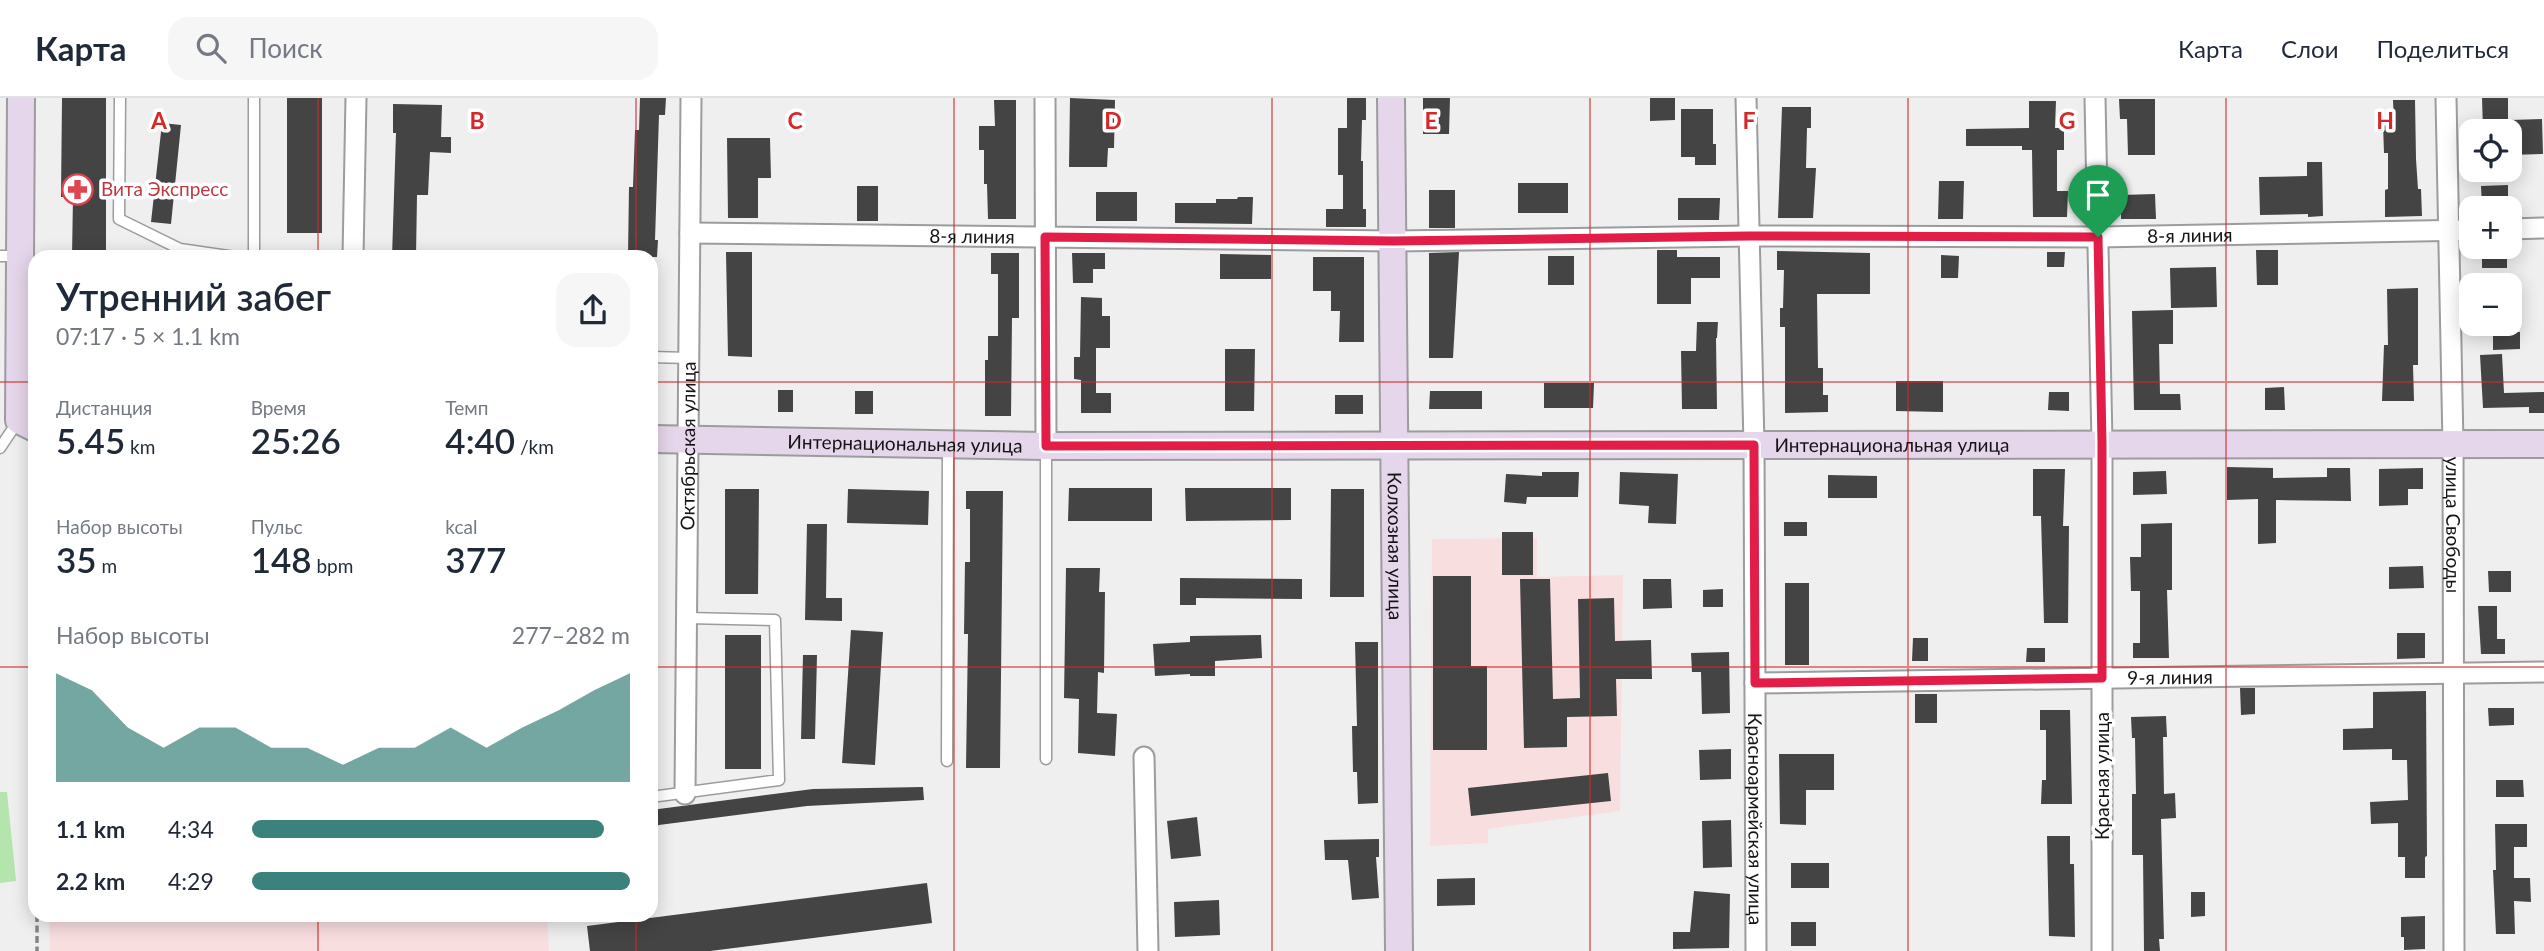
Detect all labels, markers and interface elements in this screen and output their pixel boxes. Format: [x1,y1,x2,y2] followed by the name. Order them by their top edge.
[168,17,658,80] search box
[35,28,126,68] text: Карта
[192,29,230,67] icon: search
[248,32,323,64] text: Поиск
[2178,34,2243,63] text: Карта
[2281,34,2338,63] text: Слои
[2376,34,2509,63] text: Поделиться
[150,106,168,134] text: A
[469,106,485,134] text: B
[787,106,803,134] text: C
[1104,106,1122,134] text: D
[1424,106,1438,134] text: E
[1742,106,1756,134] text: F
[2059,106,2075,134] text: G
[2376,106,2394,134] text: H
[2459,119,2522,336] map controls
[2459,119,2522,182] button: locate
[2068,165,2128,237] pin
[61,172,95,206] pharmacy icon: Вита Экспресс
[2079,176,2117,214] icon: arrive
[101,177,228,200] place label: Вита Экспресс
[2459,196,2522,259] button: +
[2147,222,2233,247] street label: 8-я линия
[929,224,1015,248] street label: 8-я линия
[56,273,331,319] text: Утренний забег
[556,273,630,347] button: share
[2459,273,2522,336] button: −
[56,322,240,350] text: 07:17 · 5 × 1.1 km
[675,361,700,531] street label: Октябрьская улица
[56,396,152,419] text: Дистанция
[251,396,306,419] text: Время
[445,396,488,419] text: Темп
[56,419,125,461] text: 5.45
[251,419,341,461] text: 25:26
[445,419,515,461] text: 4:40
[787,429,1023,457] street label: Интернациональная улица
[1774,433,2009,456] street label: Интернациональная улица
[125,435,155,458] text: km
[515,435,554,458] text: /km
[2442,457,2465,593] street label: улица Свободы
[1384,472,1408,620] street label: Колхозная улица
[56,515,183,538] text: Набор высоты
[251,515,303,538] text: Пульс
[445,515,477,538] text: kcal
[56,538,97,580] text: 35
[251,538,312,580] text: 148
[445,538,506,580] text: 377
[97,554,117,577] text: m
[312,554,353,577] text: bpm
[56,621,210,649] text: Набор высоты
[512,621,630,649] text: 277–282 m
[2127,665,2213,689] street label: 9-я линия
[2090,712,2113,840] street label: Красная улица
[1744,713,1768,925] street label: Красноармейская улица
[56,815,125,843] text: 1.1 km
[168,815,214,843] text: 4:34
[56,867,125,895] text: 2.2 km
[168,867,214,895] text: 4:29

